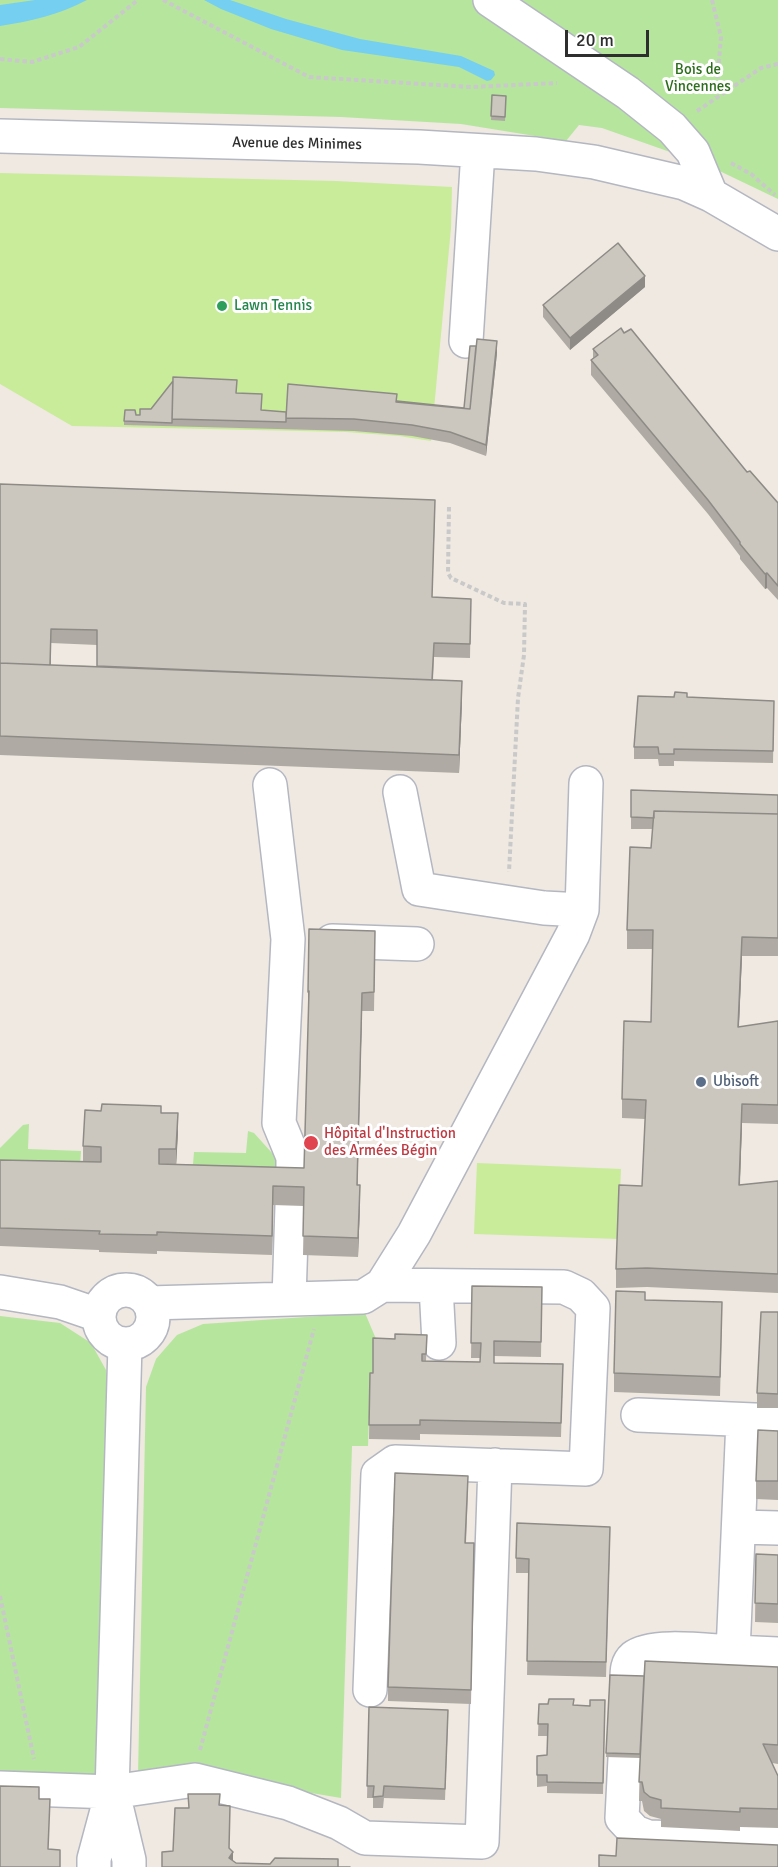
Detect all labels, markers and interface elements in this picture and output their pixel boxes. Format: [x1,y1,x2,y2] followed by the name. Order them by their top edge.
[568,18,652,56] scale bar
[576,29,614,51] text: 20 m
[665,61,731,96] park label: Bois de Vincennes
[232,134,362,154] street label: Avenue des Minimes
[234,297,312,315] place label: Lawn Tennis
[215,299,229,313] marker: Lawn Tennis
[713,1073,759,1091] place label: Ubisoft
[694,1075,708,1089] marker: Ubisoft
[324,1125,456,1160] place label: Hôpital d'Instruction des Armées Bégin
[302,1134,320,1152] marker: Hôpital d'Instruction des Armées Bégin

